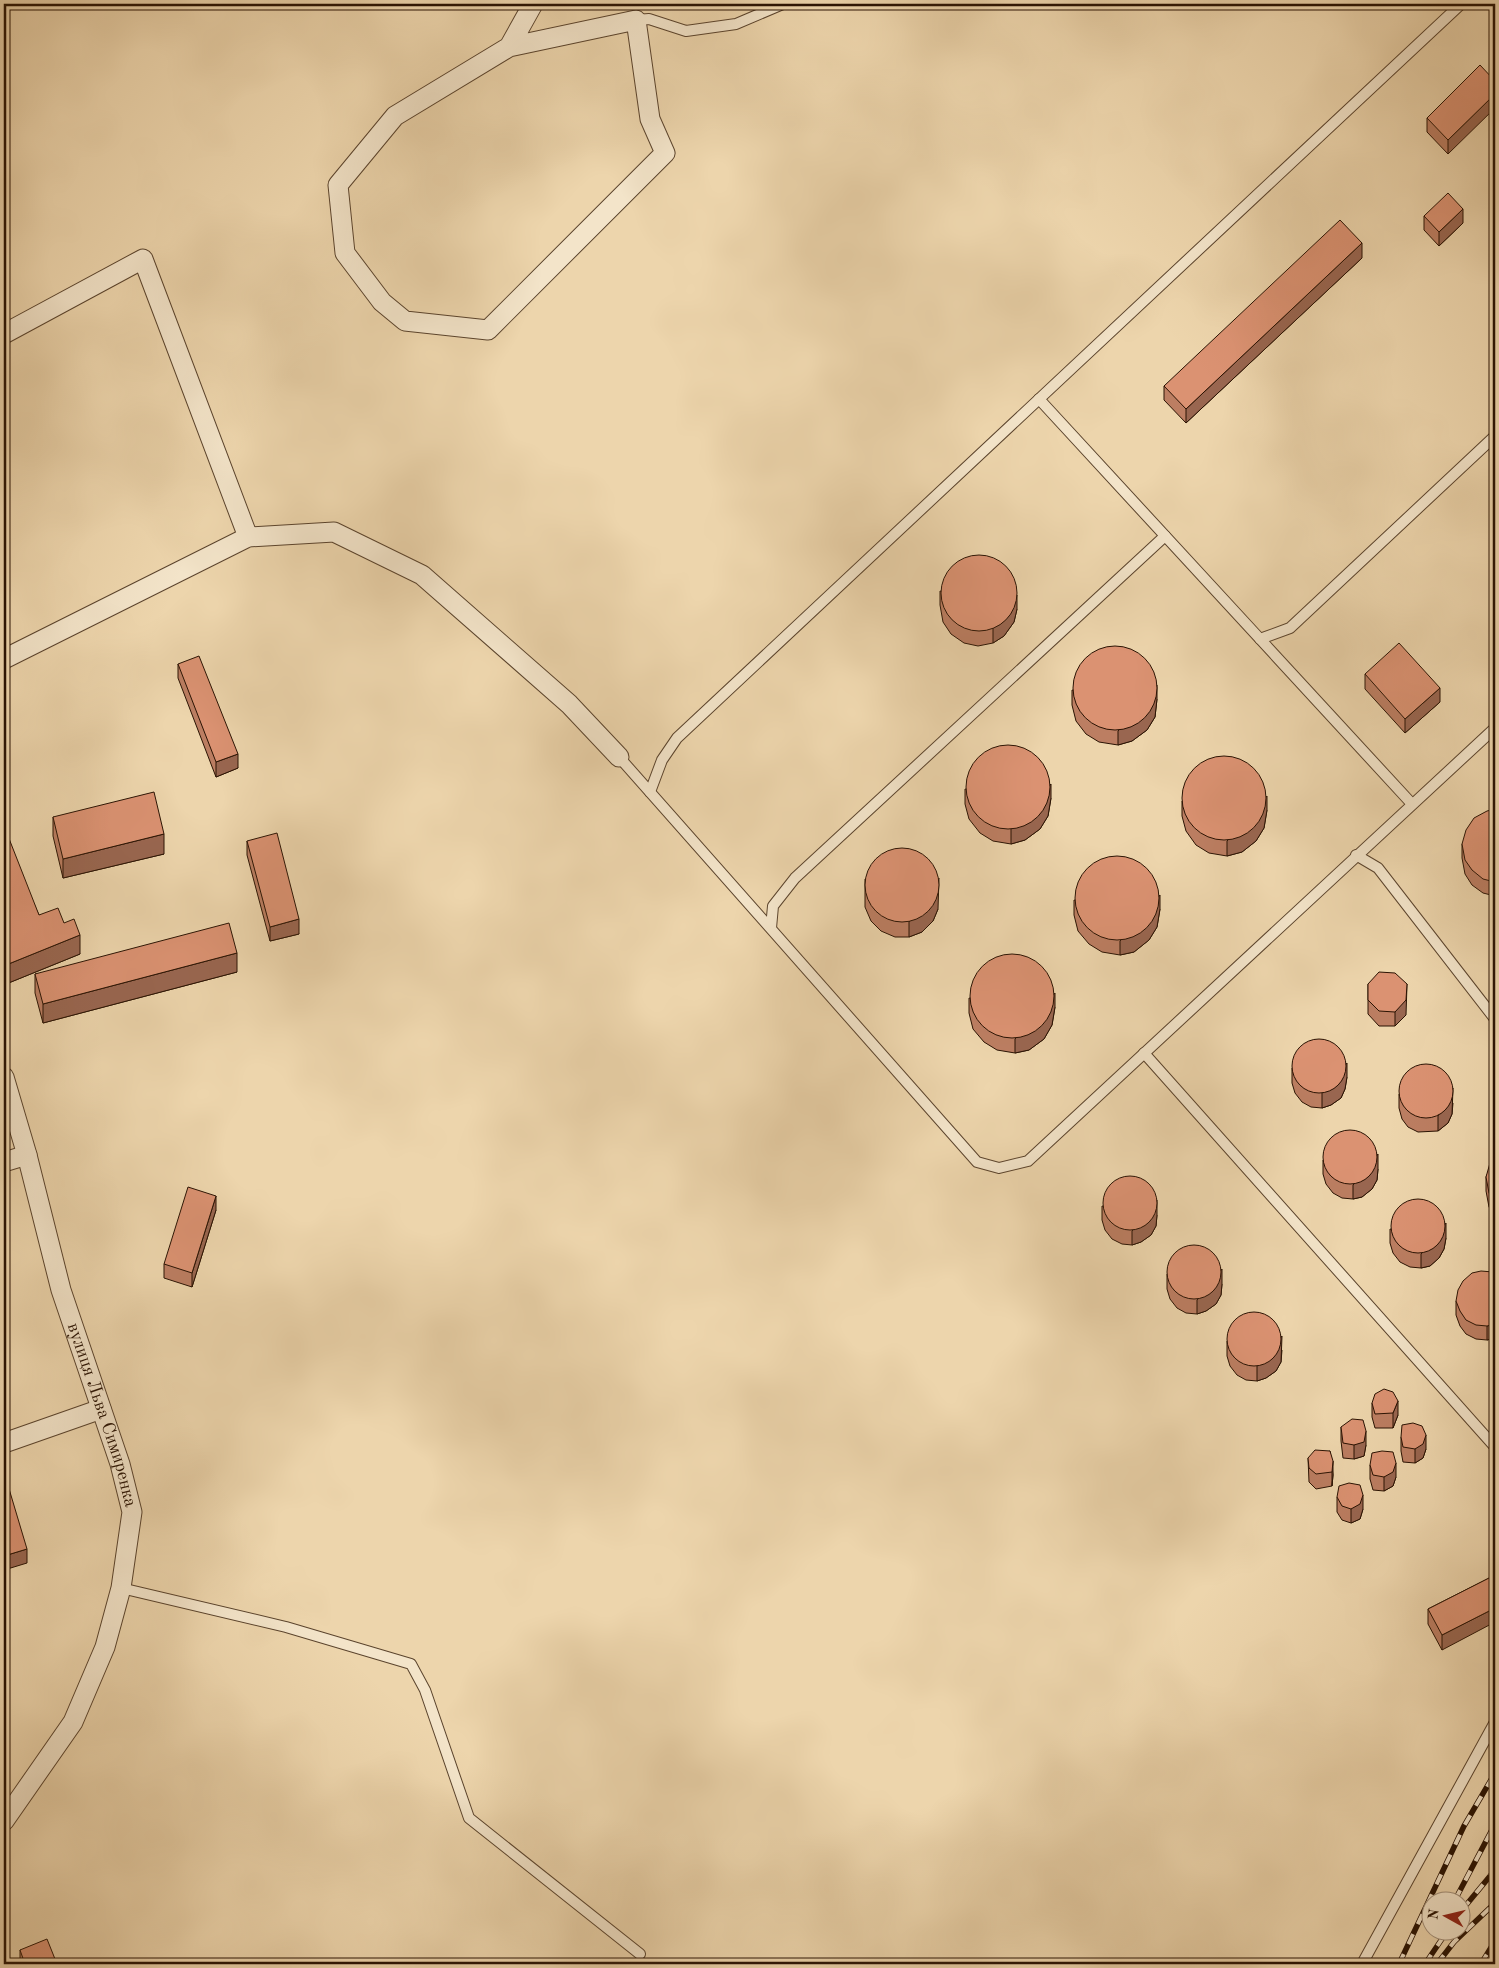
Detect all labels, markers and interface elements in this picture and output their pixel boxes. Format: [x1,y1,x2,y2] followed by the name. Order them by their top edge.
[64,1320,139,1509] street label: вулиця Льва Симиренка
[1422,1890,1472,1940] north arrow
[1426,1908,1442,1921] text: N

